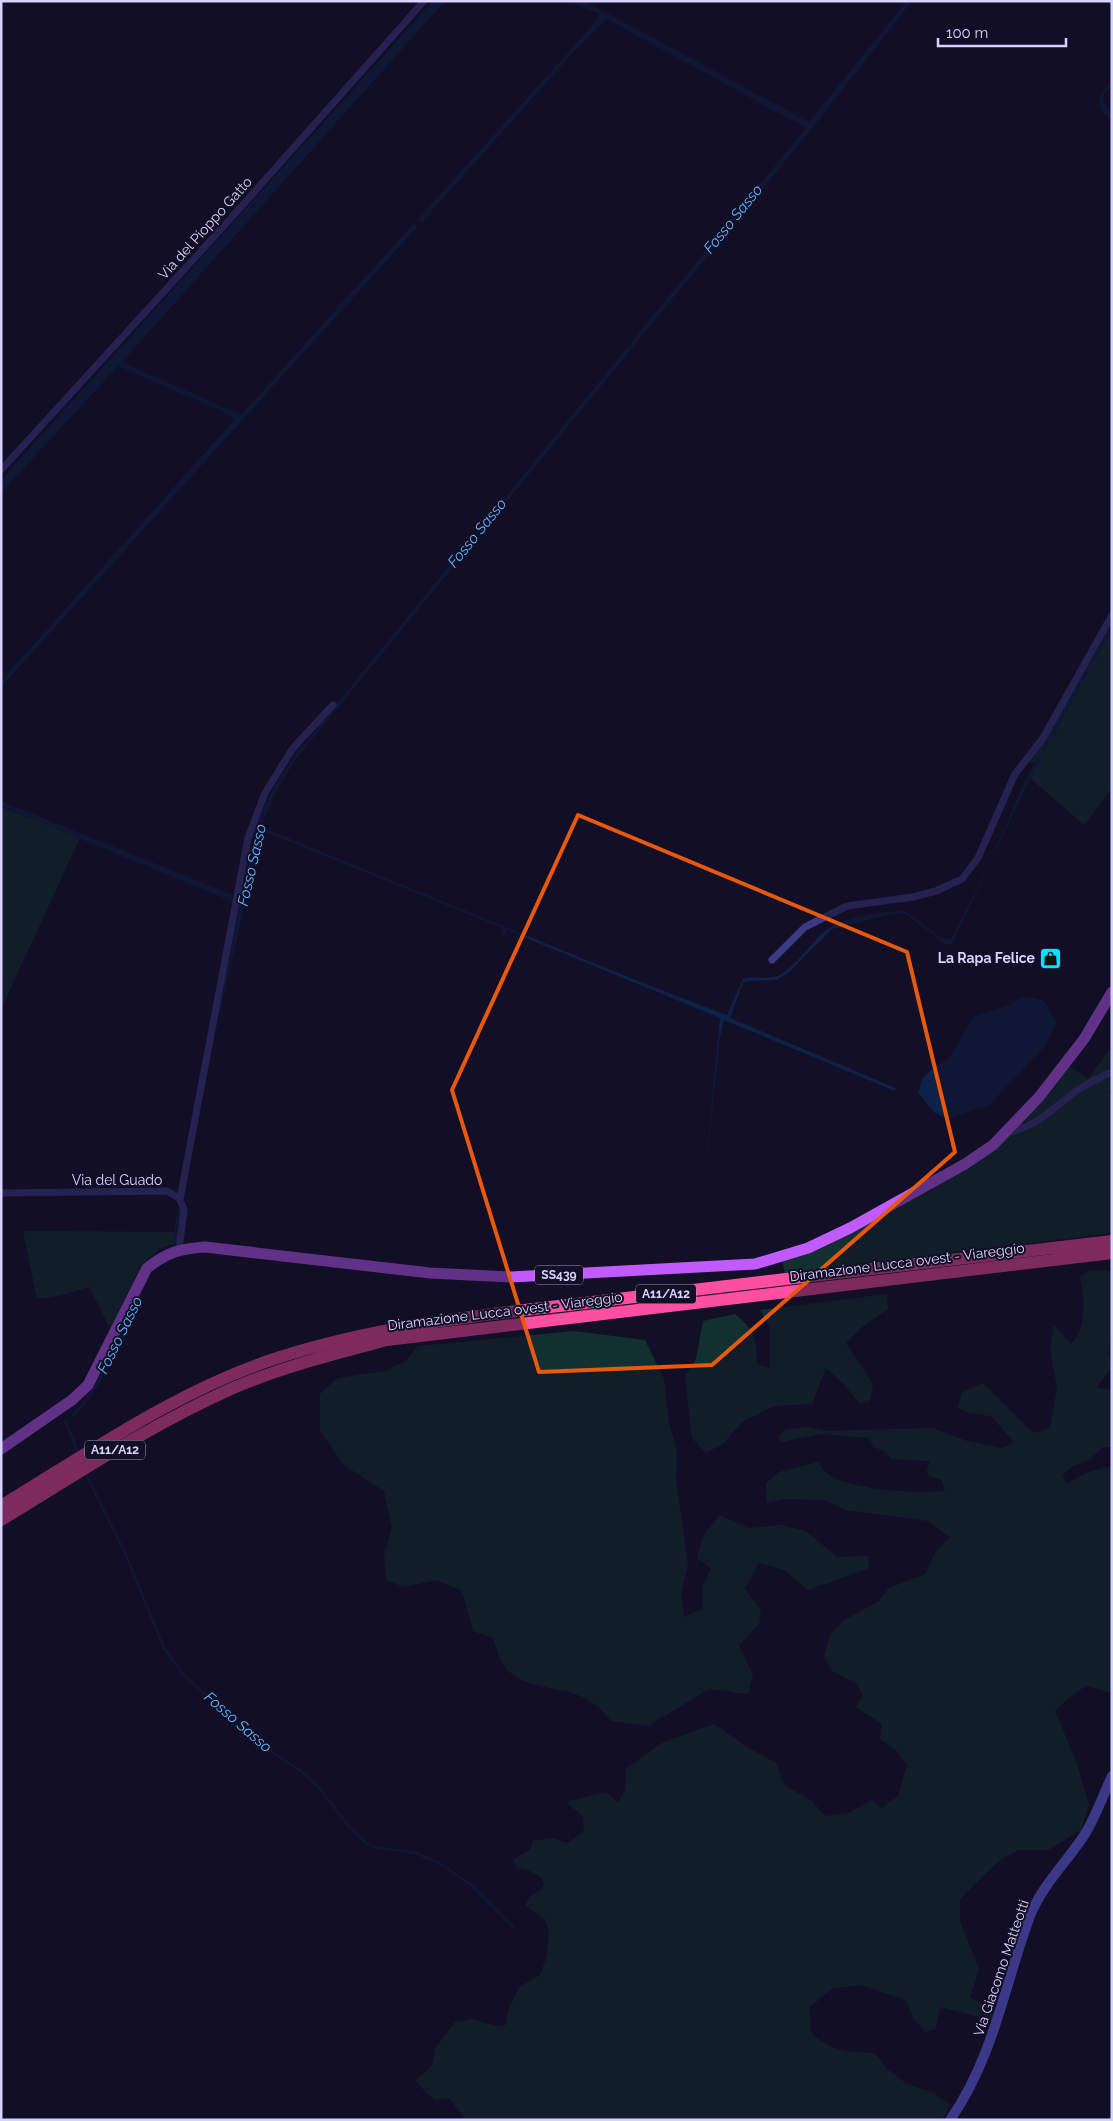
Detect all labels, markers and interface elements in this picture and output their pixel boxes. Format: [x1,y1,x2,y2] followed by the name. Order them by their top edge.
[938,15,1066,47] scale bar
[946,24,988,42] text: 100 m
[155,174,255,282] street label: Via del Pioppo Gatto
[700,181,766,257] water label: Fosso Sasso
[444,495,510,571] water label: Fosso Sasso
[234,822,270,908] water label: Fosso Sasso
[1039,946,1063,970] shop icon: La Rapa Felice
[938,950,1036,966] place label: La Rapa Felice
[72,1172,162,1188] street label: Via del Guado
[789,1240,1025,1284] street label: Diramazione Lucca ovest - Viareggio
[535,1266,583,1284] road number: SS439
[636,1285,696,1304] road number: A11/A12
[387,1289,623,1333] street label: Diramazione Lucca ovest - Viareggio
[94,1294,146,1376] water label: Fosso Sasso
[85,1440,145,1460] road number: A11/A12
[201,1688,275,1756] water label: Fosso Sasso
[970,1898,1032,2038] street label: Via Giacomo Matteotti

